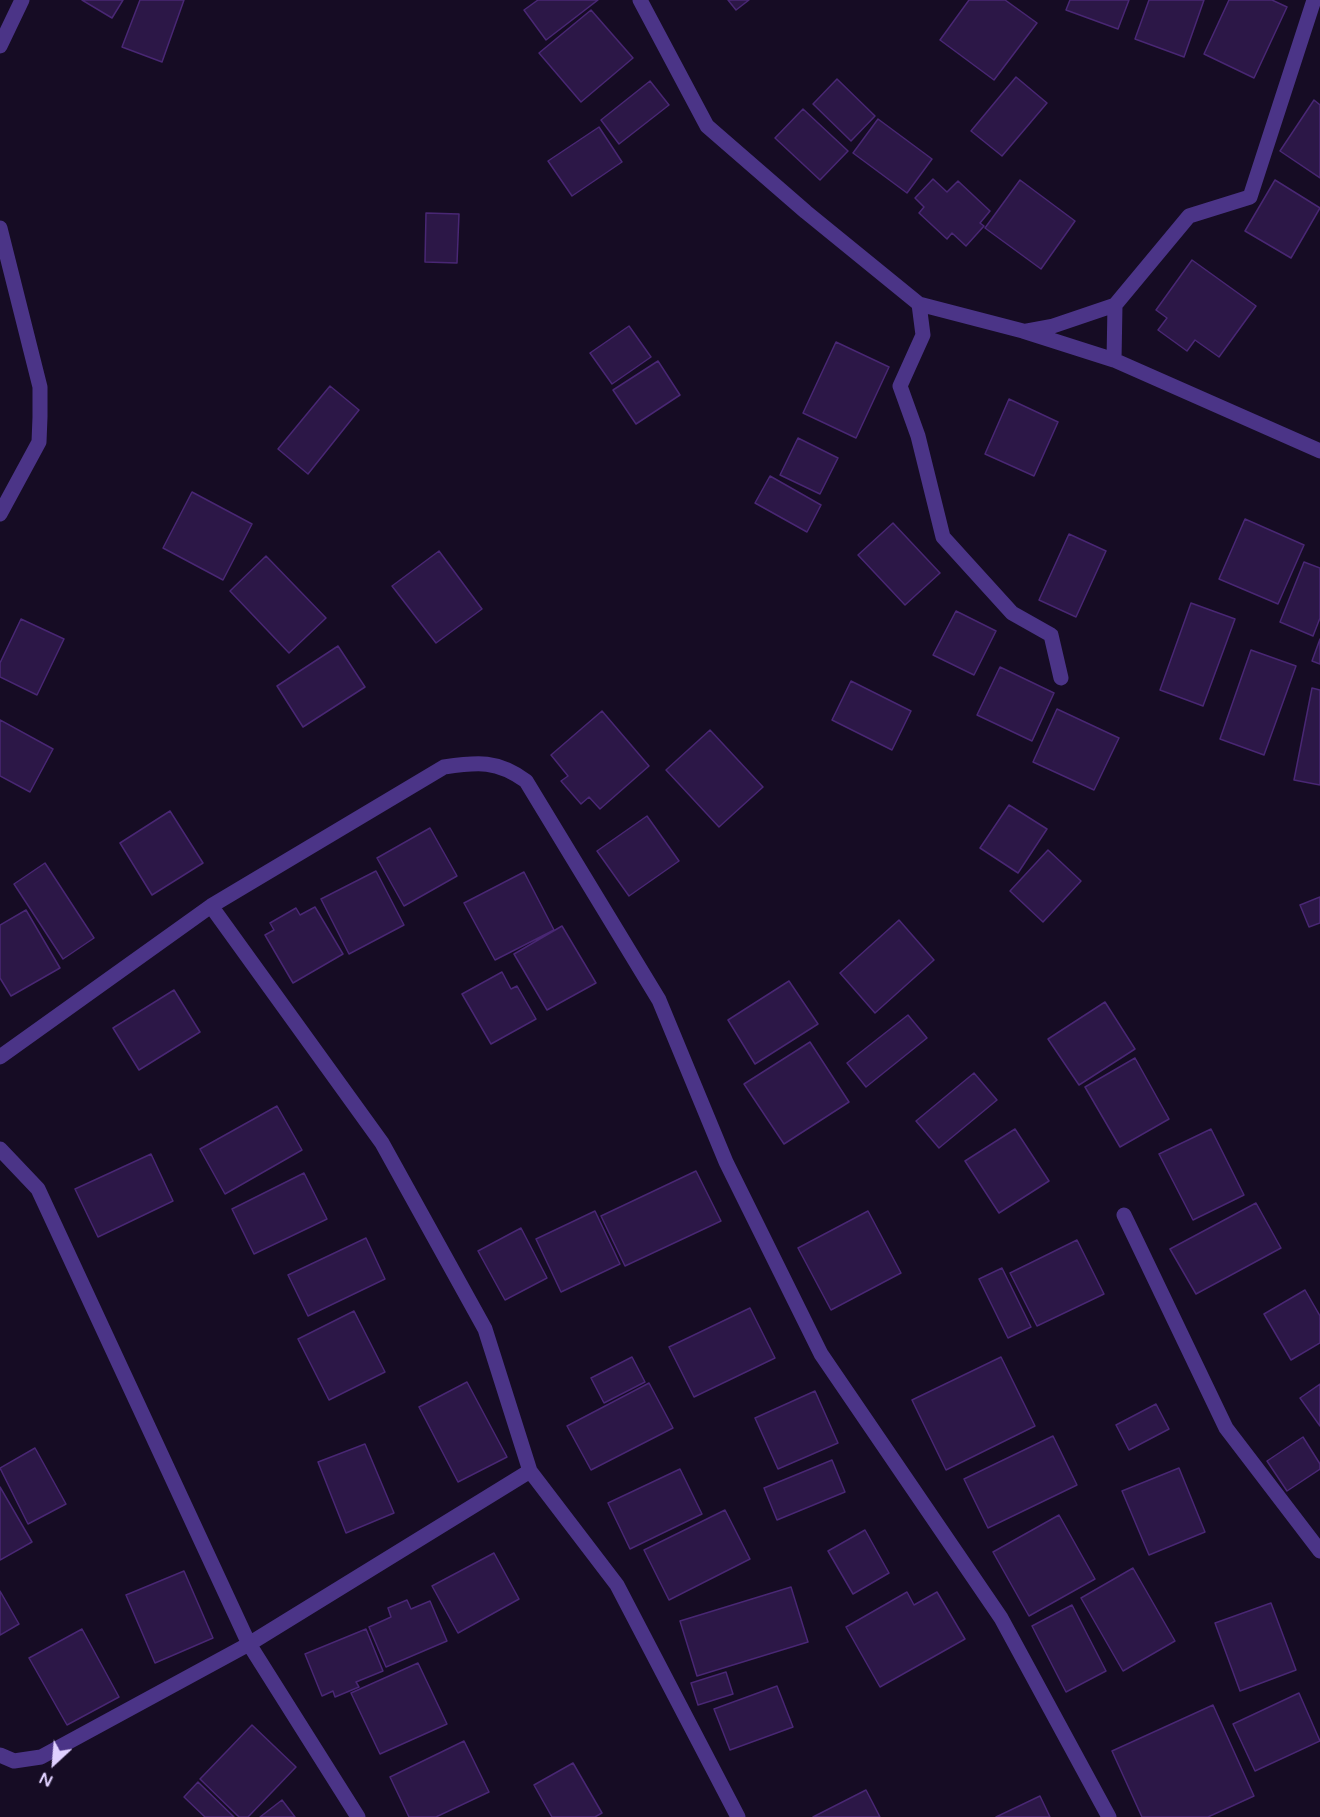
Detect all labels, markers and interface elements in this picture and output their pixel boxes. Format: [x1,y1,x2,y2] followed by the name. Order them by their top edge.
[24,1733,84,1793] north arrow
[36,1767,56,1791] text: N

